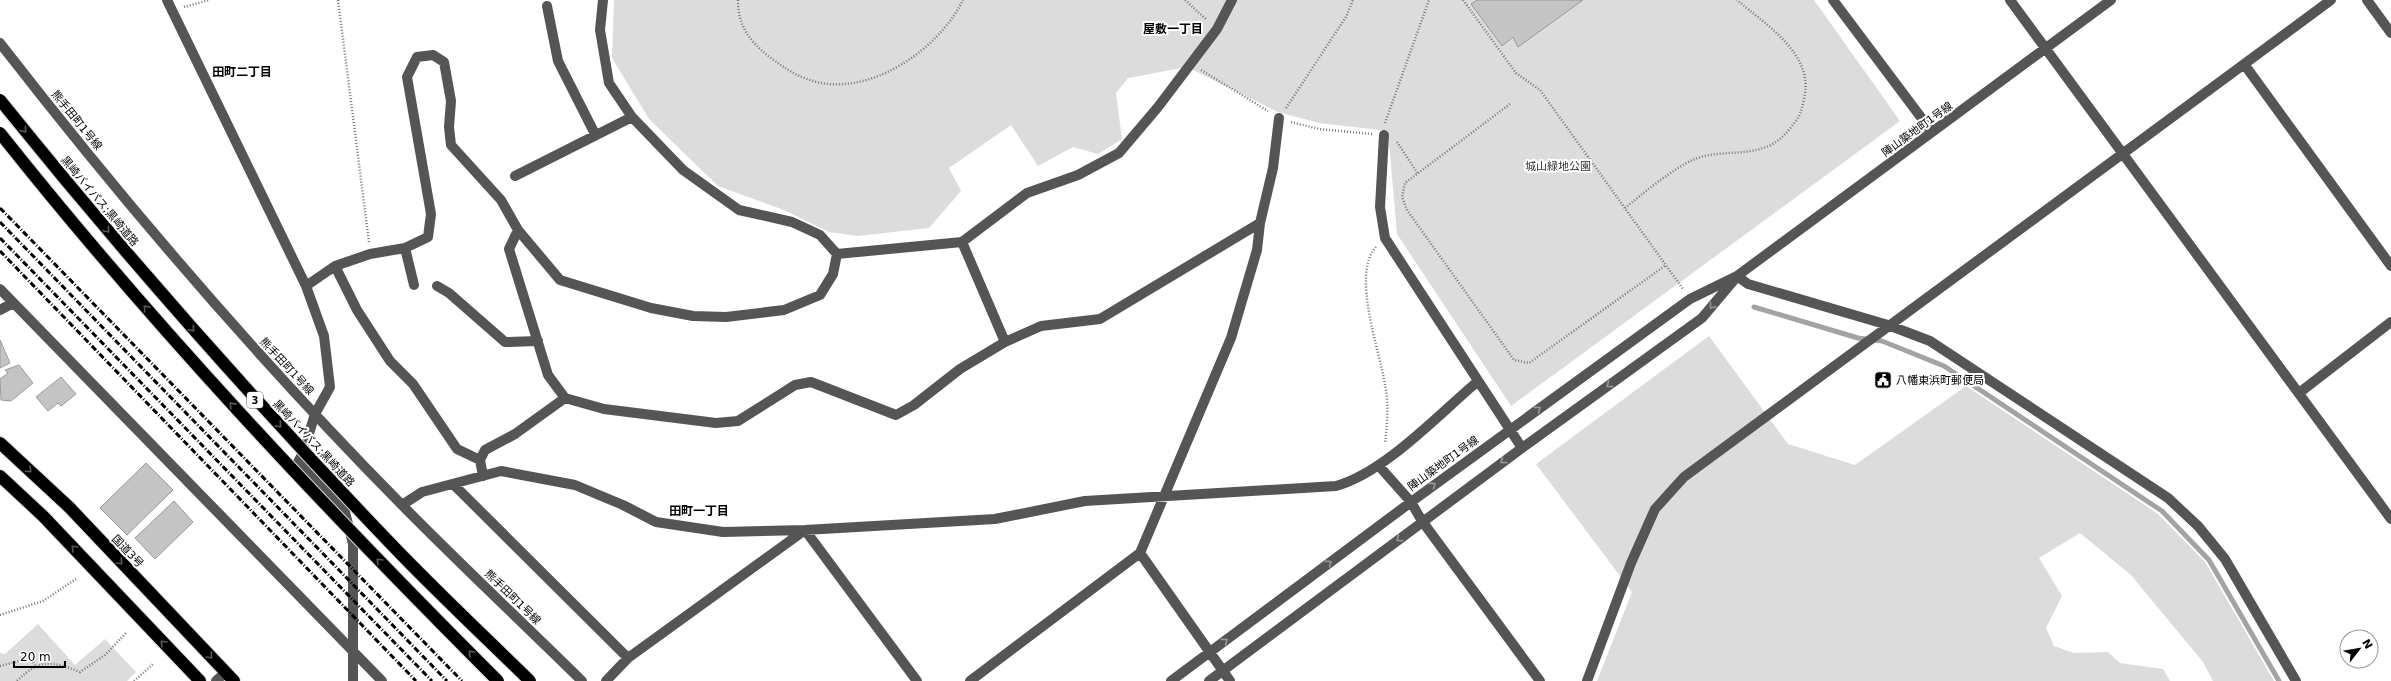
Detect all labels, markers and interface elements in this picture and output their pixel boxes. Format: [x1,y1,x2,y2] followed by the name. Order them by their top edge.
[1143,22,1203,36] district label: 屋敷一丁目
[212,65,272,79] district label: 田町二丁目
[49,88,105,153] street label: 熊手田町1号線
[1879,99,1955,159] street label: 陣山築地町1号線
[20,126,27,133] one-way arrow
[58,154,141,249] street label: 黒崎バイパス;黒崎道路
[1525,160,1591,173] park label: 城山緑地公園
[103,226,110,233] one-way arrow
[1709,302,1716,309] one-way arrow
[143,305,151,313] one-way arrow
[188,324,195,331] one-way arrow
[257,335,316,397] street label: 熊手田町1号線
[1873,370,1893,390] public building icon: 八幡東浜町郵便局
[1896,374,1984,387] place label: 八幡東浜町郵便局
[1606,380,1613,387] one-way arrow
[247,392,263,408] road number: 3
[270,397,357,489] street label: 黒崎バイパス;黒崎道路
[230,403,237,410] one-way arrow
[1534,407,1541,414] one-way arrow
[274,420,282,428] one-way arrow
[1405,433,1481,493] street label: 陣山築地町1号線
[1501,457,1508,464] one-way arrow
[24,465,31,472] one-way arrow
[1429,483,1436,490] one-way arrow
[669,504,729,518] district label: 田町一丁目
[109,532,146,570] street label: 国道3号
[1396,534,1403,542] one-way arrow
[71,545,78,553] one-way arrow
[115,557,122,564] one-way arrow
[377,559,384,566] one-way arrow
[1325,560,1332,568] one-way arrow
[482,567,543,627] street label: 熊手田町1号線
[2339,629,2379,669] north arrow
[2359,637,2375,651] text: N
[1221,639,1228,646] one-way arrow
[160,640,168,648] one-way arrow
[14,643,65,669] scale bar
[20,650,51,664] text: 20 m
[468,650,476,658] one-way arrow
[205,651,213,659] one-way arrow

